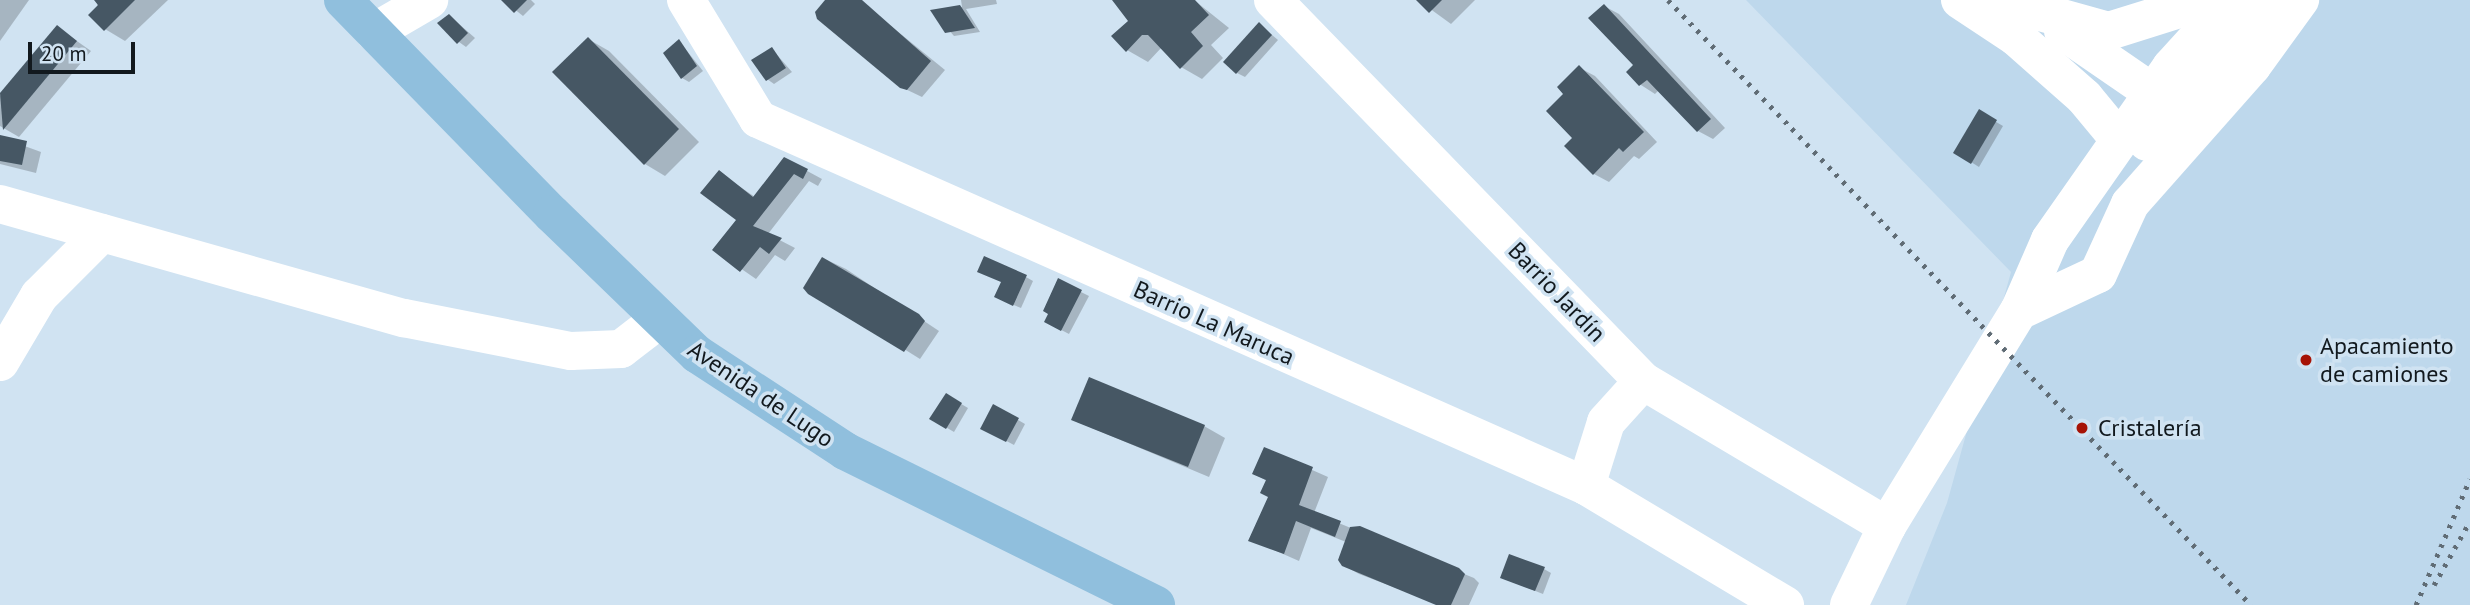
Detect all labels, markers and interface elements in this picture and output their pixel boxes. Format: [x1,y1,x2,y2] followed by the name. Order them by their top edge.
[32,28,138,72] scale bar
[41,40,87,67] text: 20 m
[1502,236,1612,348] street label: Barrio Jardín
[1129,275,1299,371] street label: Barrio La Maruca
[2320,332,2454,388] place label: Apacamiento de camiones
[683,335,839,453] street label: Avenida de Lugo
[2298,352,2314,368] marker: Apacamiento de camiones
[2098,414,2202,442] place label: Cristalería
[2072,418,2092,438] marker: Cristalería

